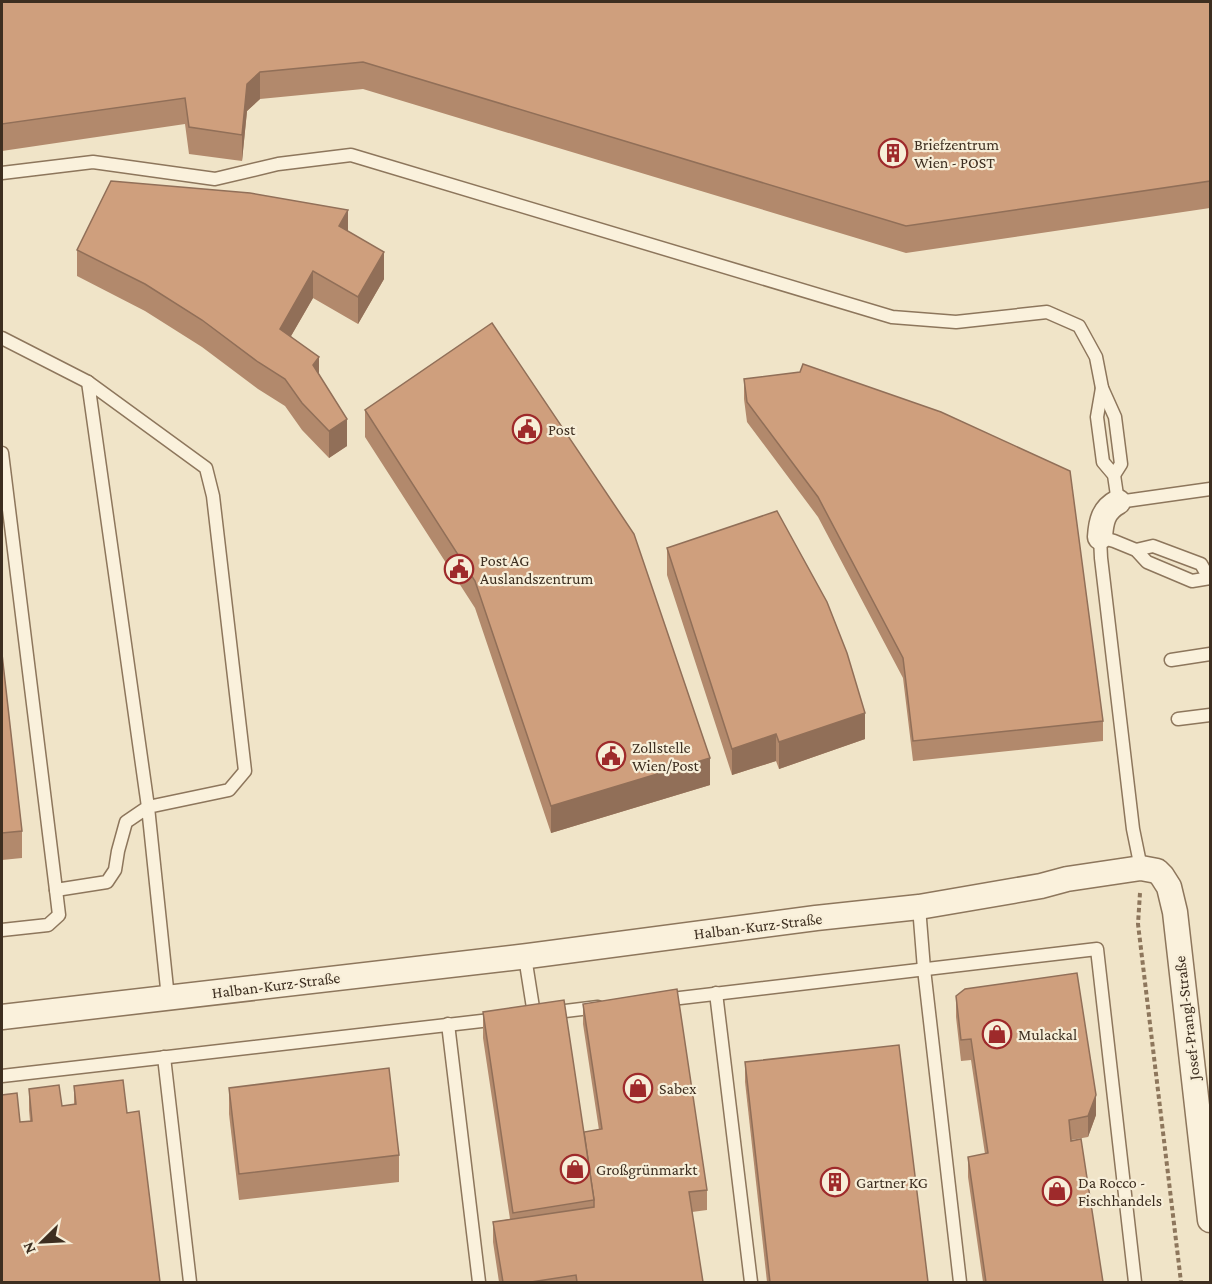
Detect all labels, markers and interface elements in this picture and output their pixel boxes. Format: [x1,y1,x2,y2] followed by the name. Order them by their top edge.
[914,136,999,171] place label: Briefzentrum Wien - POST
[877,137,909,169] building icon: Briefzentrum Wien - POST
[511,413,543,445] public building icon: Post
[548,421,576,438] place label: Post
[480,552,593,587] place label: Post AG Auslandszentrum
[443,553,475,585] public building icon: Post AG Auslandszentrum
[632,739,700,774] place label: Zollstelle Wien/Post
[595,740,627,772] public building icon: Zollstelle Wien/Post
[693,910,823,942] street label: Halban-Kurz-Straße
[1171,955,1204,1083] street label: Josef-Prangl-Straße
[211,969,341,1001] street label: Halban-Kurz-Straße
[981,1018,1013,1050] shop icon: Mulackal
[1018,1026,1077,1043] place label: Mulackal
[622,1072,654,1104] shop icon: Sabex
[659,1080,697,1097] place label: Sabex
[559,1153,591,1185] shop icon: Großgrünmarkt
[596,1161,698,1179] place label: Großgrünmarkt
[819,1166,851,1198] building icon: Gartner KG
[856,1174,928,1191] place label: Gartner KG
[1078,1174,1162,1209] place label: Da Rocco - Fischhandels
[1041,1175,1073,1207] shop icon: Da Rocco - Fischhandels
[12,1212,72,1272] north arrow
[19,1239,39,1256] text: N

